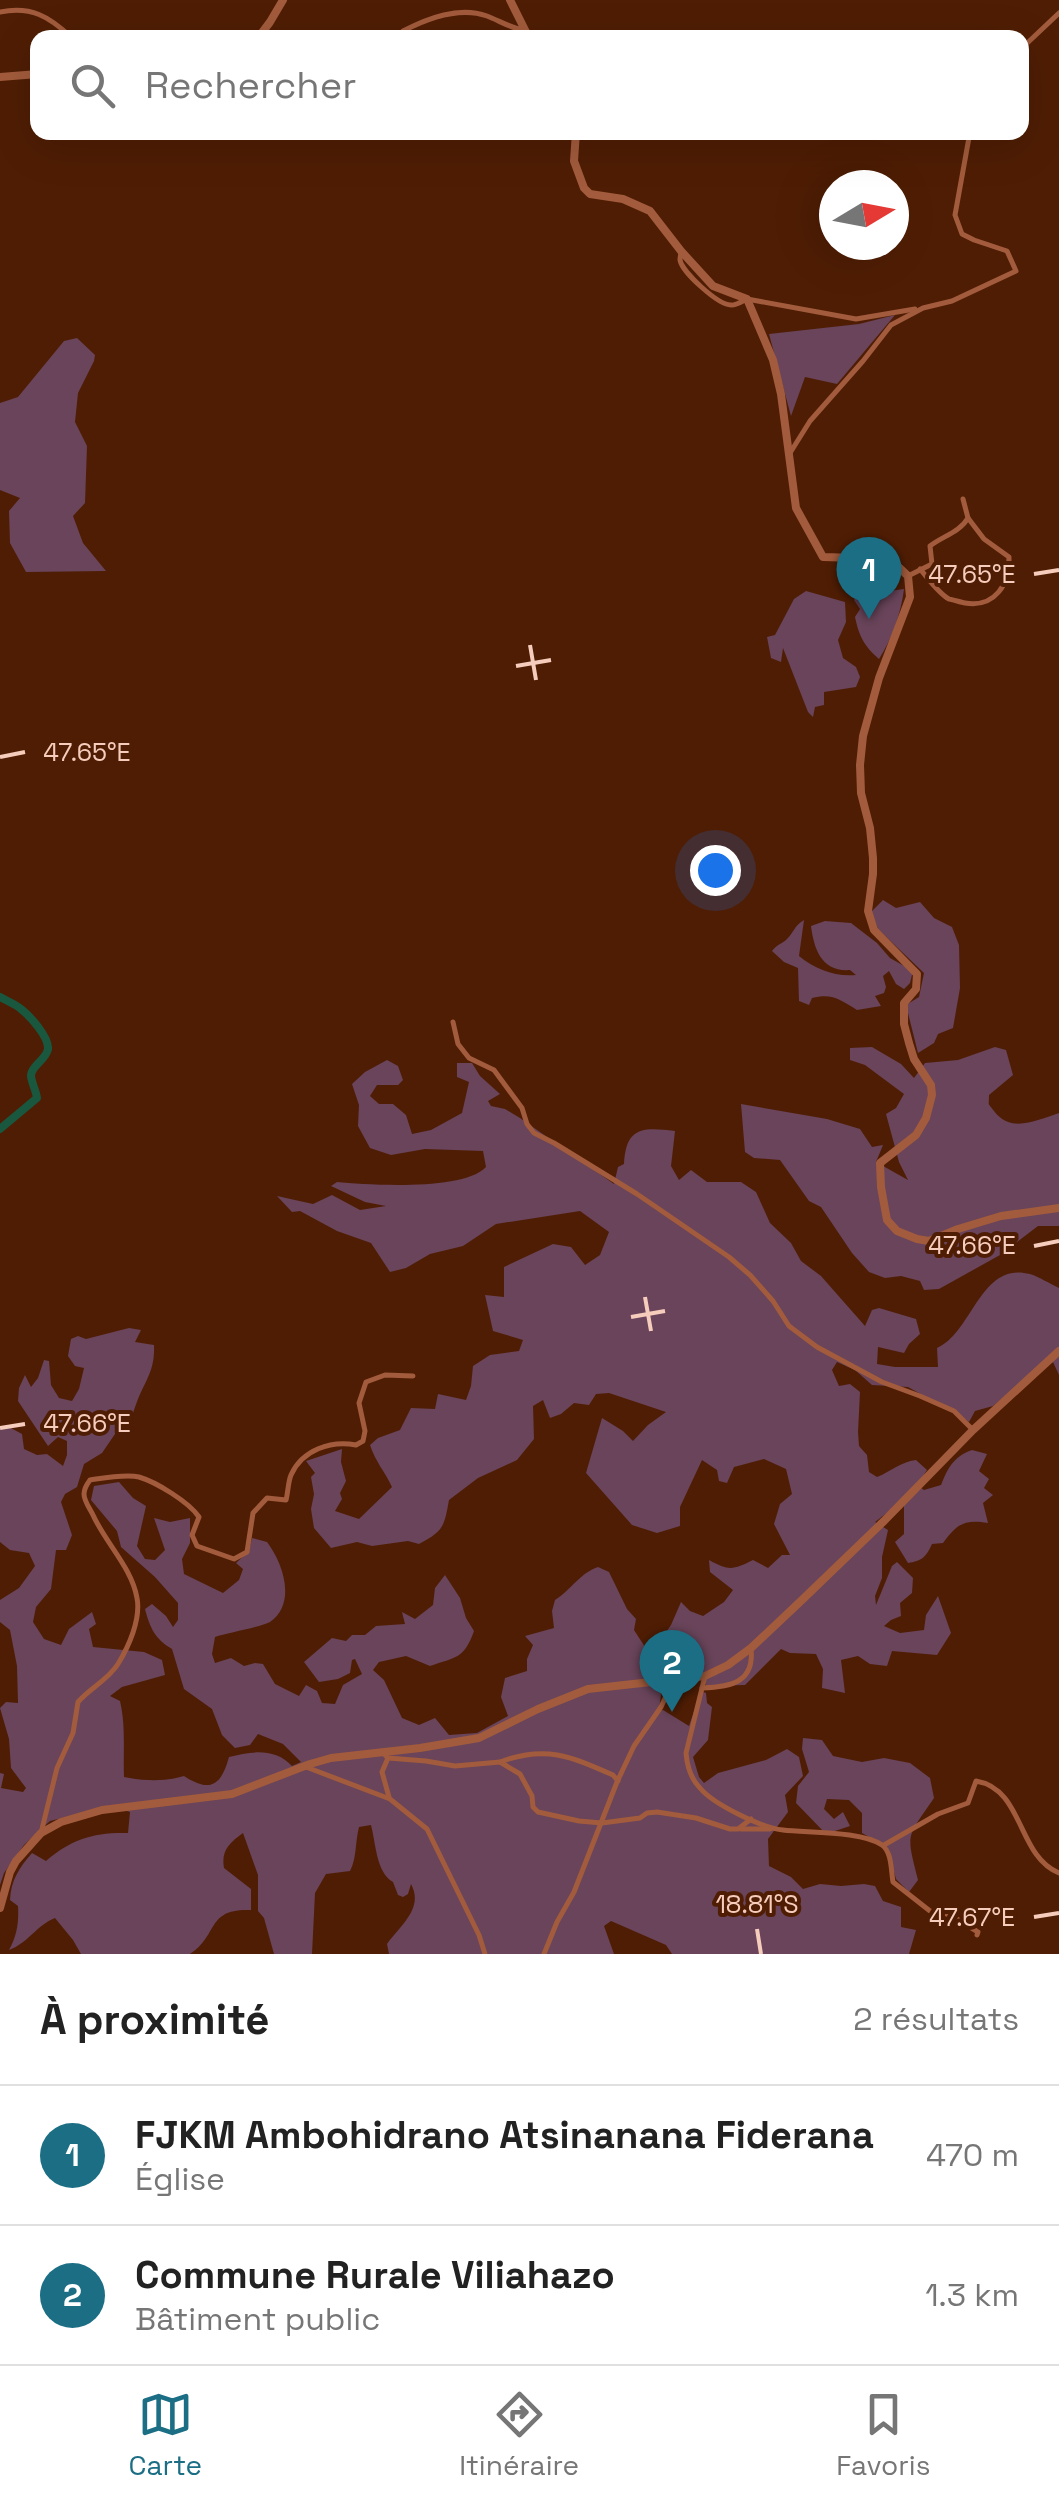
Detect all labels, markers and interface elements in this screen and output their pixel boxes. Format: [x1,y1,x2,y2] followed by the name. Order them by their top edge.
[30,30,1029,140] search box
[65,58,120,113] icon: search
[145,61,356,109] text: Rechercher
[819,170,909,260] north arrow
[836,536,902,619] pin: 1
[928,558,1016,590] text: 47.65°E
[43,736,131,768] text: 47.65°E
[690,845,741,896] your location
[928,1229,1016,1261] text: 47.66°E
[43,1407,131,1439] text: 47.66°E
[640,1630,704,1712] pin: 2
[715,1888,799,1920] text: 18.81°S
[929,1901,1015,1933] text: 47.67°E
[40,1993,270,2046] text: À proximité
[853,1999,1019,2039] text: 2 résultats
[135,2111,874,2159] text: FJKM Ambohidrano Atsinanana Fiderana
[65,2135,80,2175] text: 1
[926,2135,1019,2175] text: 470 m
[135,2159,225,2199] text: Église
[135,2251,615,2299] text: Commune Rurale Viliahazo
[63,2275,82,2315] text: 2
[925,2275,1019,2315] text: 1.3 km
[135,2299,380,2339] text: Bâtiment public
[129,2387,202,2483] tab: Carte
[459,2387,579,2483] tab: Itinéraire
[836,2387,930,2483] tab: Favoris

